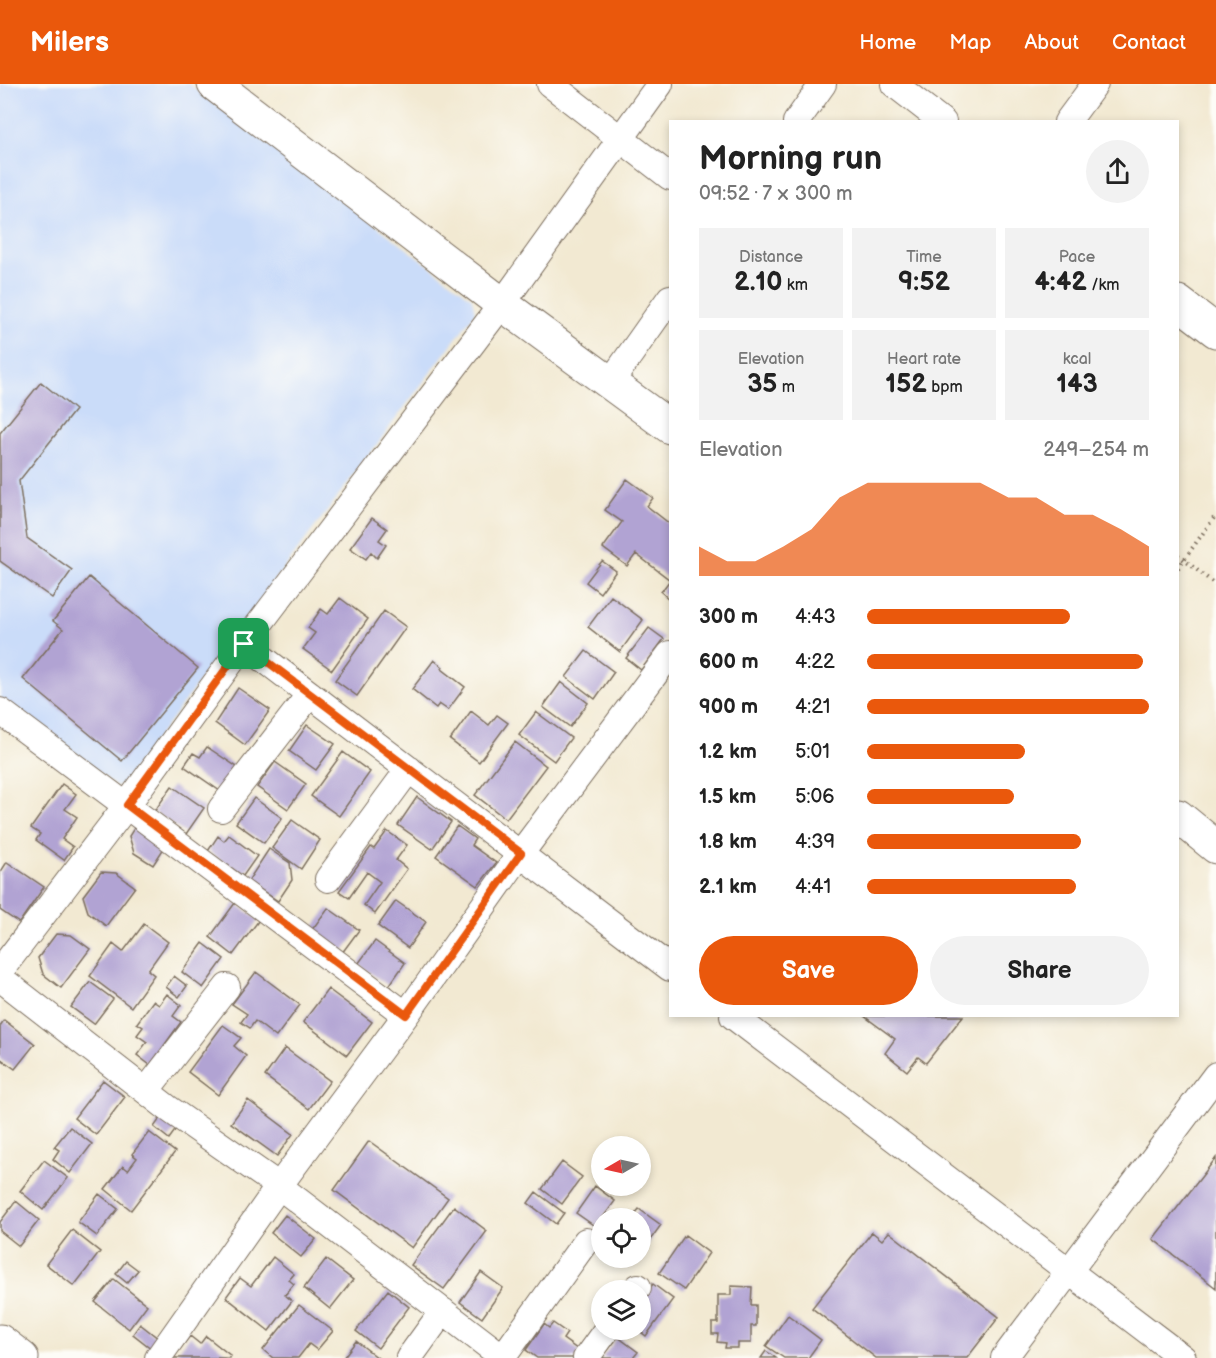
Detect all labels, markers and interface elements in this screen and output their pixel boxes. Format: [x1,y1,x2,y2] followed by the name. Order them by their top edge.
[30,26,109,59] text: Milers
[859,30,916,55] text: Home
[949,30,991,55] text: Map
[1024,30,1079,55] text: About
[1112,30,1186,55] text: Contact
[699,139,882,179] text: Morning run
[1086,140,1149,203] button: share
[699,182,853,206] text: 09:52 · 7 × 300 m
[739,248,803,267] text: Distance
[906,248,942,267] text: Time
[1059,248,1095,267] text: Pace
[734,267,783,298] text: 2.10
[898,267,950,298] text: 9:52
[1034,267,1087,298] text: 4:42
[783,276,808,295] text: km
[1087,276,1120,295] text: /km
[738,350,804,369] text: Elevation
[887,350,961,369] text: Heart rate
[1063,350,1091,369] text: kcal
[747,369,777,400] text: 35
[885,369,927,400] text: 152
[1056,369,1098,400] text: 143
[777,378,795,397] text: m
[927,378,963,397] text: bpm
[699,438,782,462] text: Elevation
[1043,438,1149,462] text: 249–254 m
[699,605,758,629] text: 300 m
[795,605,836,629] text: 4:43
[218,618,269,669] pin
[227,627,260,660] icon: arrive
[699,650,759,674] text: 600 m
[795,650,835,674] text: 4:22
[699,695,758,719] text: 900 m
[795,695,830,719] text: 4:21
[699,740,757,764] text: 1.2 km
[795,740,830,764] text: 5:01
[699,785,756,809] text: 1.5 km
[795,785,834,809] text: 5:06
[699,830,757,854] text: 1.8 km
[795,830,835,854] text: 4:39
[699,875,757,899] text: 2.1 km
[795,875,831,899] text: 4:41
[699,936,918,1005] button: Save
[930,936,1149,1005] button: Share
[591,1136,651,1196] north arrow
[591,1136,651,1340] map controls
[591,1208,651,1268] button: locate
[591,1280,651,1340] button: layers

